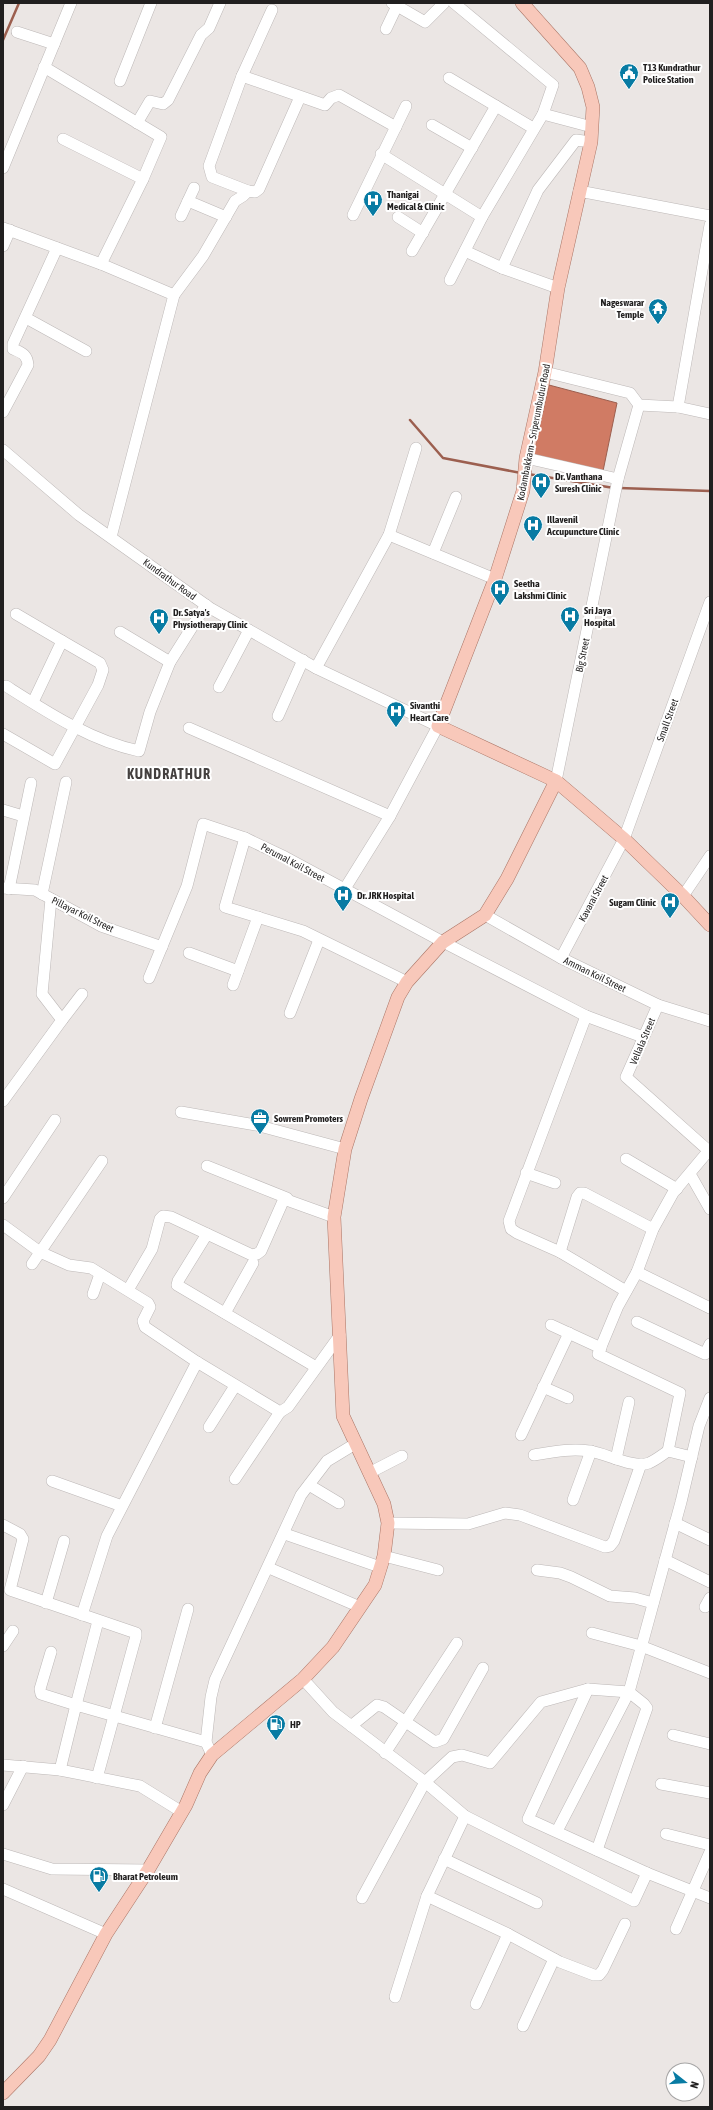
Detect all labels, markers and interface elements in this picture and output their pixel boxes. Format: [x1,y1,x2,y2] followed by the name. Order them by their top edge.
[618,62,640,90] public building icon: T13 Kundrathur Police Station
[643,62,701,85] place label: T13 Kundrathur Police Station
[362,189,384,217] hospital icon: Thanigai Medical & Clinic
[387,189,445,212] place label: Thanigai Medical & Clinic
[600,297,645,320] place label: Nageswarar Temple
[647,297,669,325] temple icon: Nageswarar Temple
[515,363,552,501] street label: Kodambakkam – Sriperumbudur Road
[530,471,552,499] hospital icon: Dr. Vanthana Suresh Clinic
[555,471,603,494] place label: Dr. Vanthana Suresh Clinic
[522,514,544,542] hospital icon: Illavenil Accupuncture Clinic
[546,514,619,537] place label: Illavenil Accupuncture Clinic
[141,557,198,602] street label: Kundrathur Road
[489,578,511,606] hospital icon: Seetha Lakshmi Clinic
[514,578,567,601] place label: Seetha Lakshmi Clinic
[559,605,581,633] hospital icon: Sri Jaya Hospital
[584,605,616,628] place label: Sri Jaya Hospital
[148,607,170,635] hospital icon: Dr. Satya's Physiotherapy Clinic
[173,607,248,630] place label: Dr. Satya's Physiotherapy Clinic
[574,637,591,673] street label: Big Street
[655,697,680,743] street label: Small Street
[385,700,407,728] hospital icon: Sivanthi Heart Care
[410,700,449,723] place label: Sivanthi Heart Care
[127,766,211,782] district label: KUNDRATHUR
[259,841,327,884] street label: Perumal Koil Street
[577,873,610,923] street label: Kavarai Street
[332,884,354,912] hospital icon: Dr. JRK Hospital
[357,890,414,901] place label: Dr. JRK Hospital
[659,891,681,919] hospital icon: Sugam Clinic
[50,895,116,934] street label: Pillayar Koil Street
[609,897,656,908] place label: Sugam Clinic
[562,955,628,994] street label: Amman Koil Street
[628,1016,657,1066] street label: Vellala Street
[249,1107,271,1135] office icon: Sowrem Promoters
[274,1113,344,1124] place label: Sowrem Promoters
[265,1713,287,1741] fuel station icon: HP
[290,1719,301,1730] place label: HP
[88,1865,110,1893] fuel station icon: Bharat Petroleum
[113,1871,178,1882] place label: Bharat Petroleum
[665,2062,705,2102] north arrow
[688,2080,701,2090] text: N

